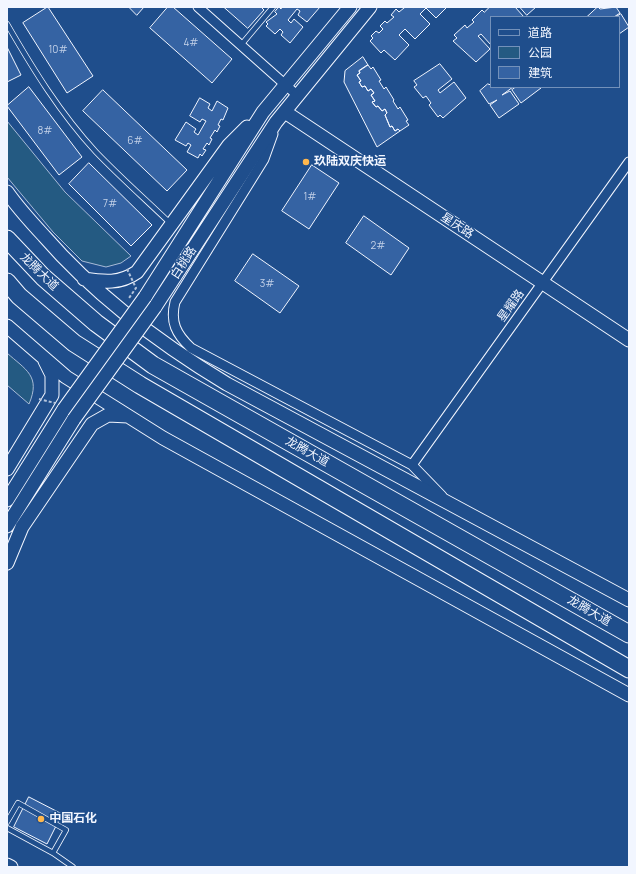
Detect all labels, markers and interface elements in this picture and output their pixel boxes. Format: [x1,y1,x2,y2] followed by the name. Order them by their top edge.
[490,16,620,88] legend
[528,24,552,41] text: 道路
[183,37,199,49] house number: 4#
[48,44,68,56] house number: 10#
[528,44,552,61] text: 公园
[528,64,552,81] text: 建筑
[37,125,53,137] house number: 8#
[127,135,143,147] house number: 6#
[314,155,386,169] place label: 玖陆双庆快运
[301,157,311,167] marker: 玖陆双庆快运
[303,191,317,203] house number: 1#
[103,198,117,210] house number: 7#
[438,210,476,242] street label: 星庆路
[371,240,385,252] house number: 2#
[168,244,200,282] street label: 白桃路
[17,250,61,294] street label: 龙腾大道
[260,278,274,290] house number: 3#
[495,287,527,325] street label: 星耀路
[283,434,331,470] street label: 龙腾大道
[565,593,613,629] street label: 龙腾大道
[49,812,97,826] place label: 中国石化
[36,814,46,824] marker: 中国石化

